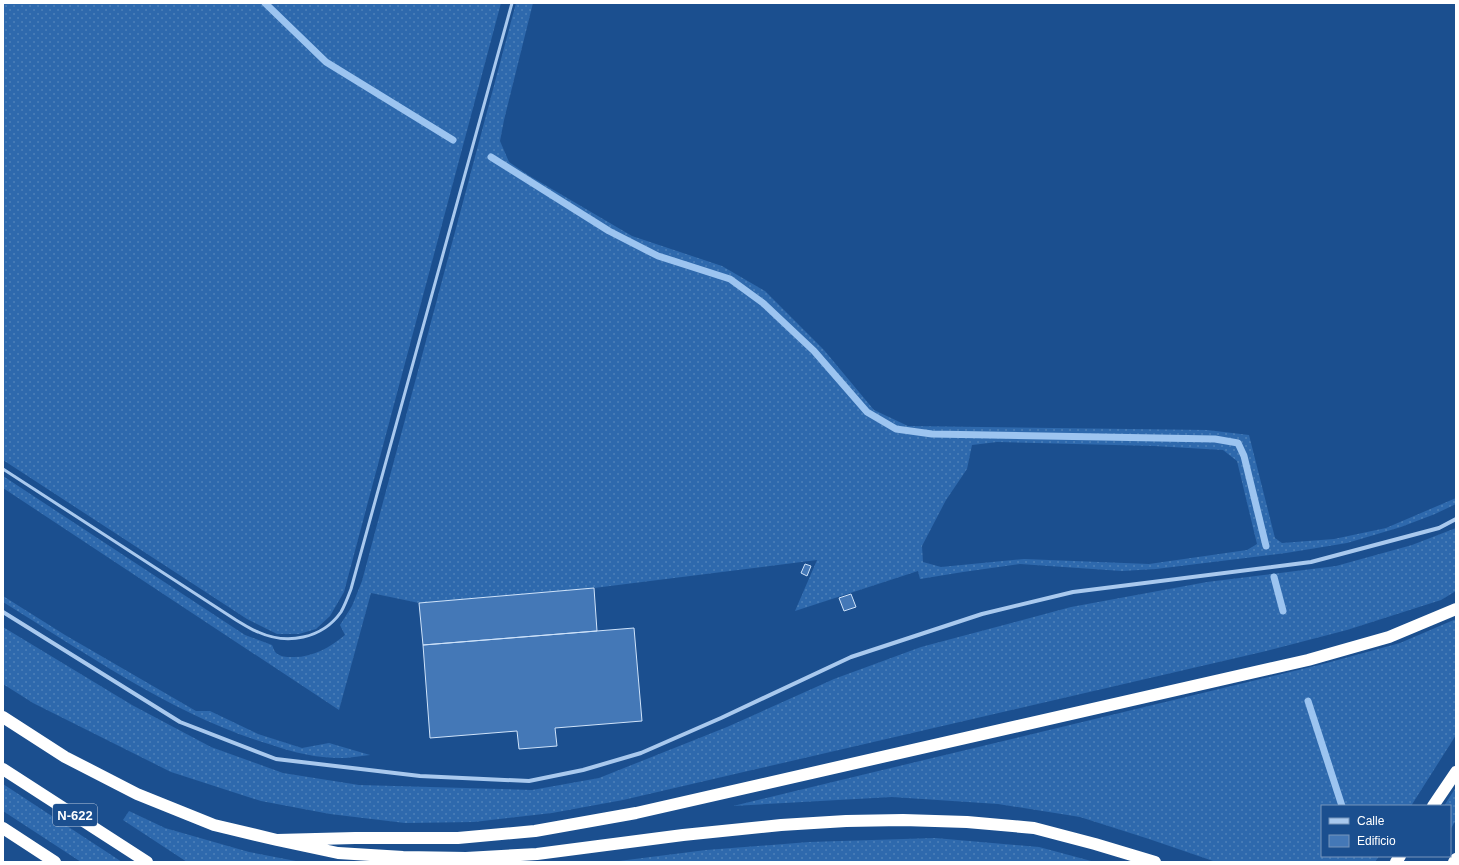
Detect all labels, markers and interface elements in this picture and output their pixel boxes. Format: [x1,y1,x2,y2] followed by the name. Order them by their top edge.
[53,804,97,826] road number: N-622
[1321,805,1451,857] legend
[1357,814,1385,828] text: Calle
[1357,834,1396,848] text: Edificio

